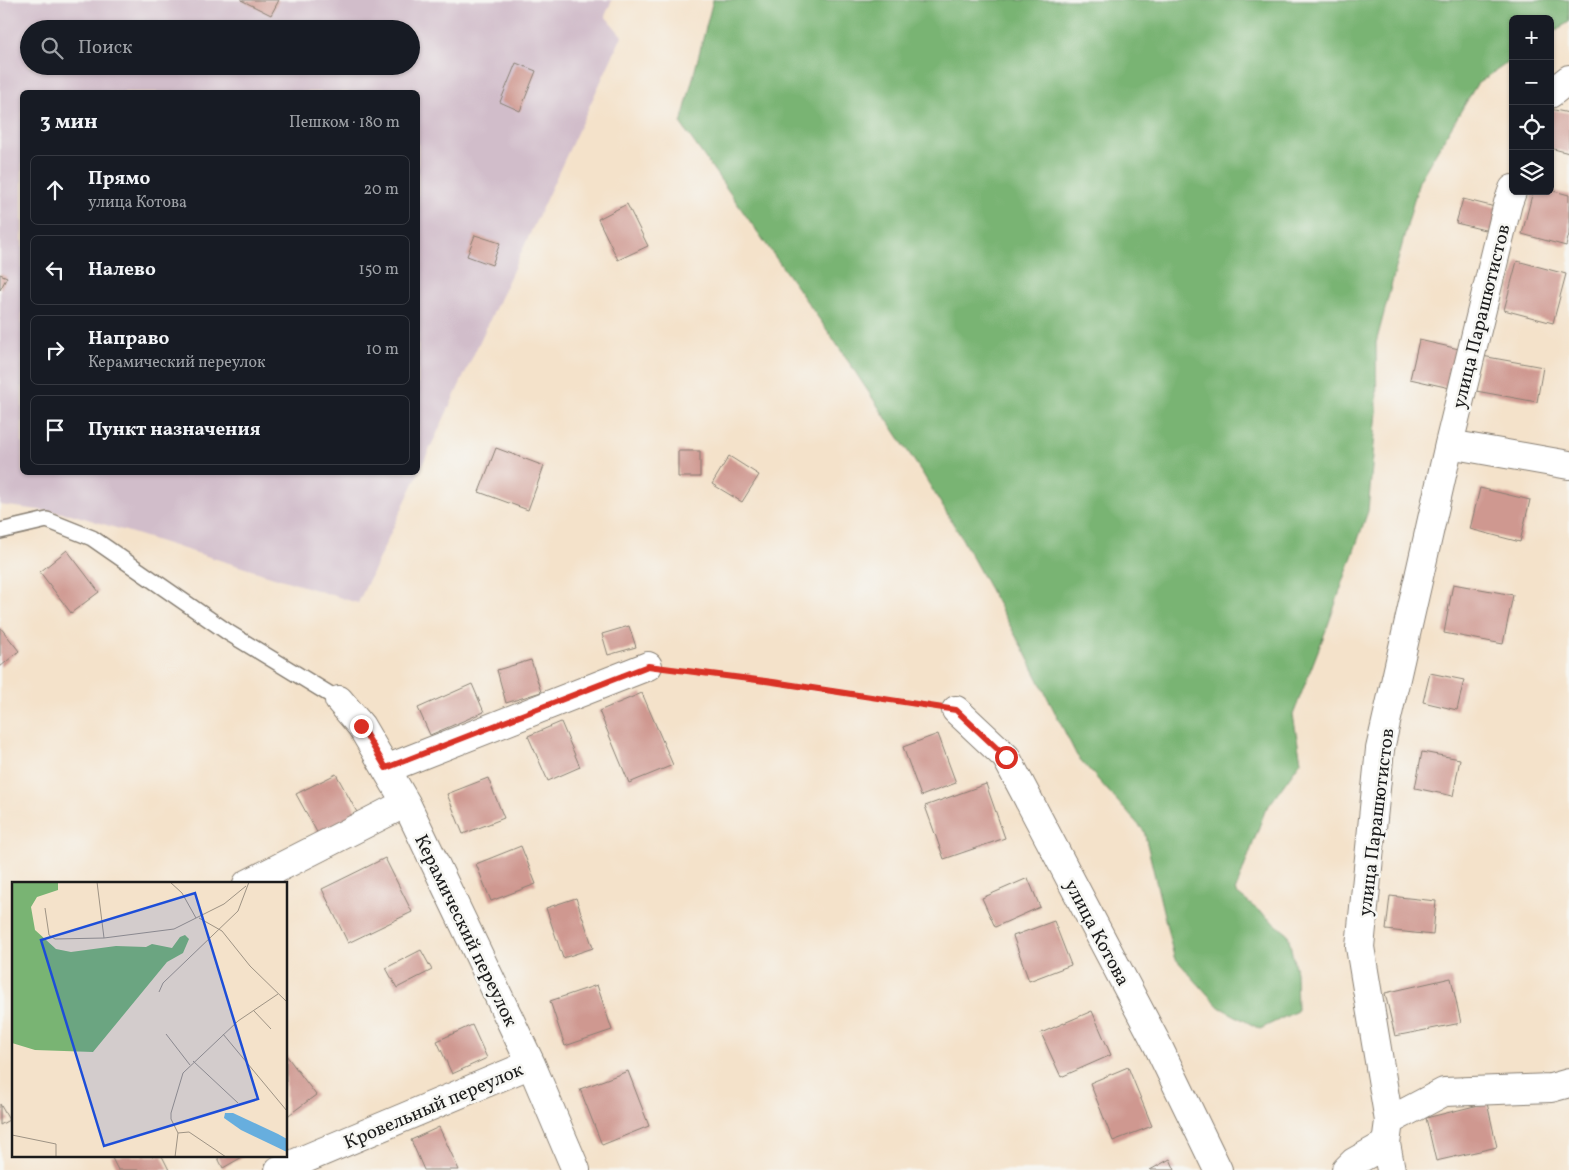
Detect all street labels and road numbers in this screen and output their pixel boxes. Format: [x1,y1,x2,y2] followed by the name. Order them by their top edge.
[1446,222,1517,411] street label: улица Парашютистов
[1353,727,1401,918] street label: улица Парашютистов
[407,830,523,1031] street label: Керамический переулок
[1057,875,1135,991] street label: улица Котова
[340,1057,527,1156] street label: Кровельный переулок

